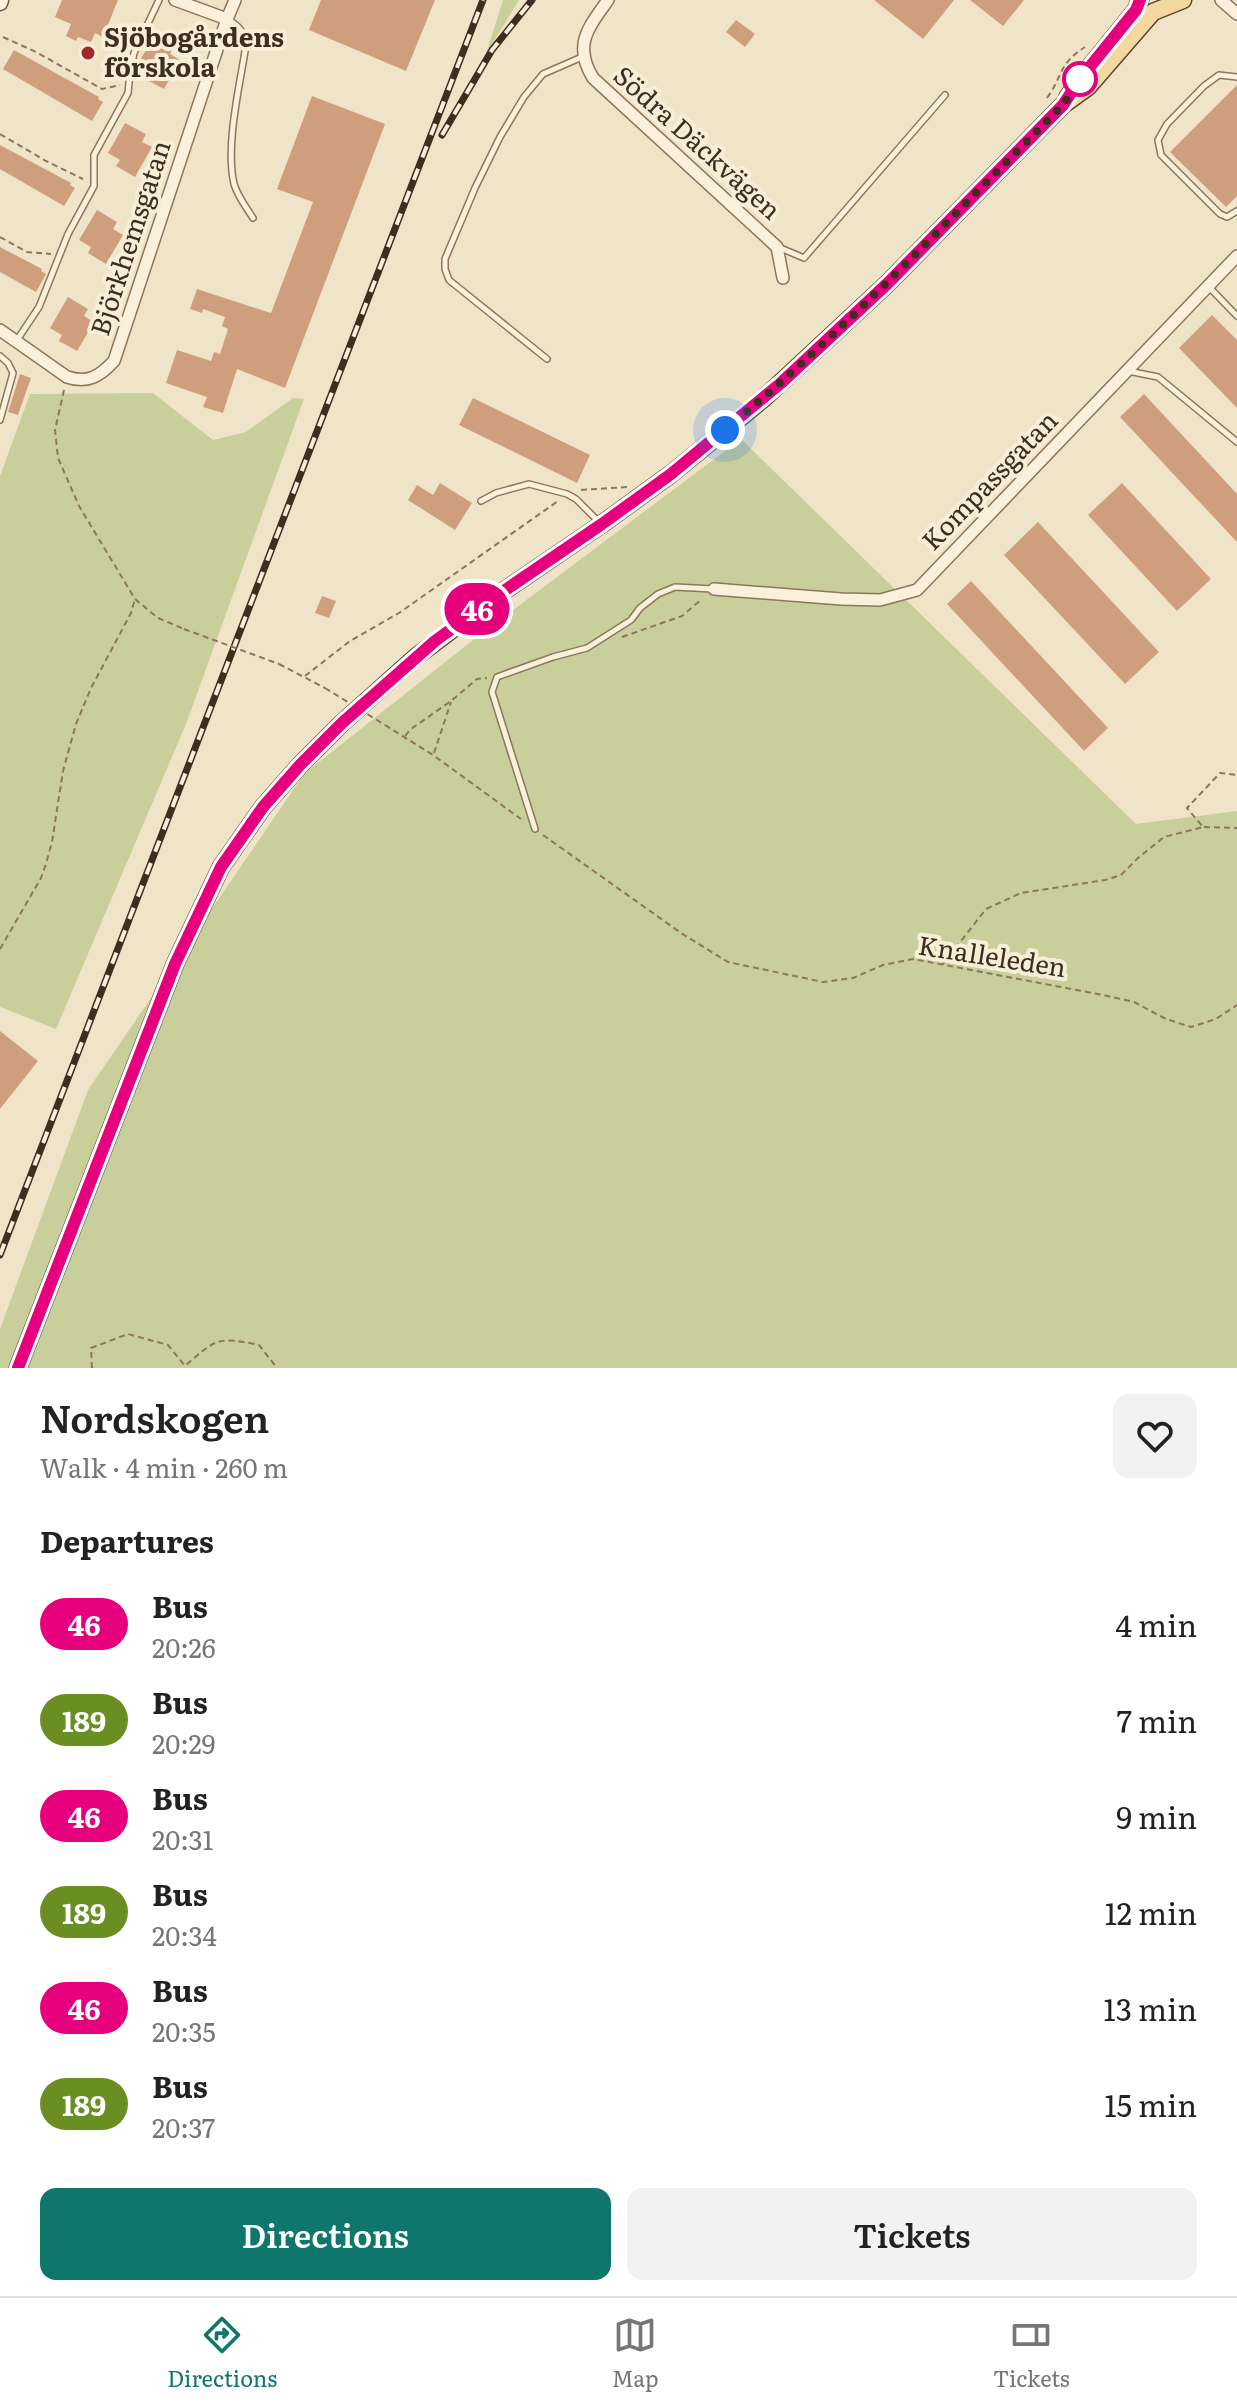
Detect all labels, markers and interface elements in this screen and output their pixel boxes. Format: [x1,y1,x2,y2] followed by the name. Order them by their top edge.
[104,16,284,85] place label: Sjöbogårdens förskola
[79,44,97,62] marker: Sjöbogårdens förskola
[606,55,791,227] street label: Södra Däckvägen
[1063,62,1097,96] unlabelled marker
[79,134,179,340] street label: Björkhemsgatan
[911,401,1065,558] street label: Kompassgatan
[705,410,745,450] your location
[441,583,513,635] line badge: 46
[460,588,494,630] text: 46
[916,924,1069,985] street label: Knalleleden
[40,1388,269,1445] text: Nordskogen
[1113,1394,1197,1478] button: heart
[40,1447,288,1486] text: Walk · 4 min · 260 m
[40,1518,214,1562] text: Departures
[152,1583,208,1627] text: Bus
[1116,1602,1197,1646] text: 4 min
[67,1603,101,1645] text: 46
[152,1627,216,1666] text: 20:26
[152,1679,208,1723] text: Bus
[1117,1698,1197,1742] text: 7 min
[62,1699,106,1741] text: 189
[152,1723,215,1762] text: 20:29
[152,1775,208,1819] text: Bus
[1116,1794,1197,1838] text: 9 min
[67,1795,101,1837] text: 46
[152,1819,213,1858] text: 20:31
[152,1871,208,1915] text: Bus
[1105,1890,1197,1934] text: 12 min
[62,1891,106,1933] text: 189
[152,1915,217,1954] text: 20:34
[152,1967,208,2011] text: Bus
[1104,1986,1197,2030] text: 13 min
[67,1987,101,2029] text: 46
[152,2011,216,2050] text: 20:35
[152,2063,208,2107] text: Bus
[1105,2082,1197,2126] text: 15 min
[62,2083,106,2125] text: 189
[152,2107,215,2146] text: 20:37
[40,2188,611,2280] button: Directions
[627,2188,1197,2280] button: Tickets
[167,2313,277,2394] tab: Directions
[612,2313,658,2394] tab: Map
[993,2313,1070,2394] tab: Tickets

